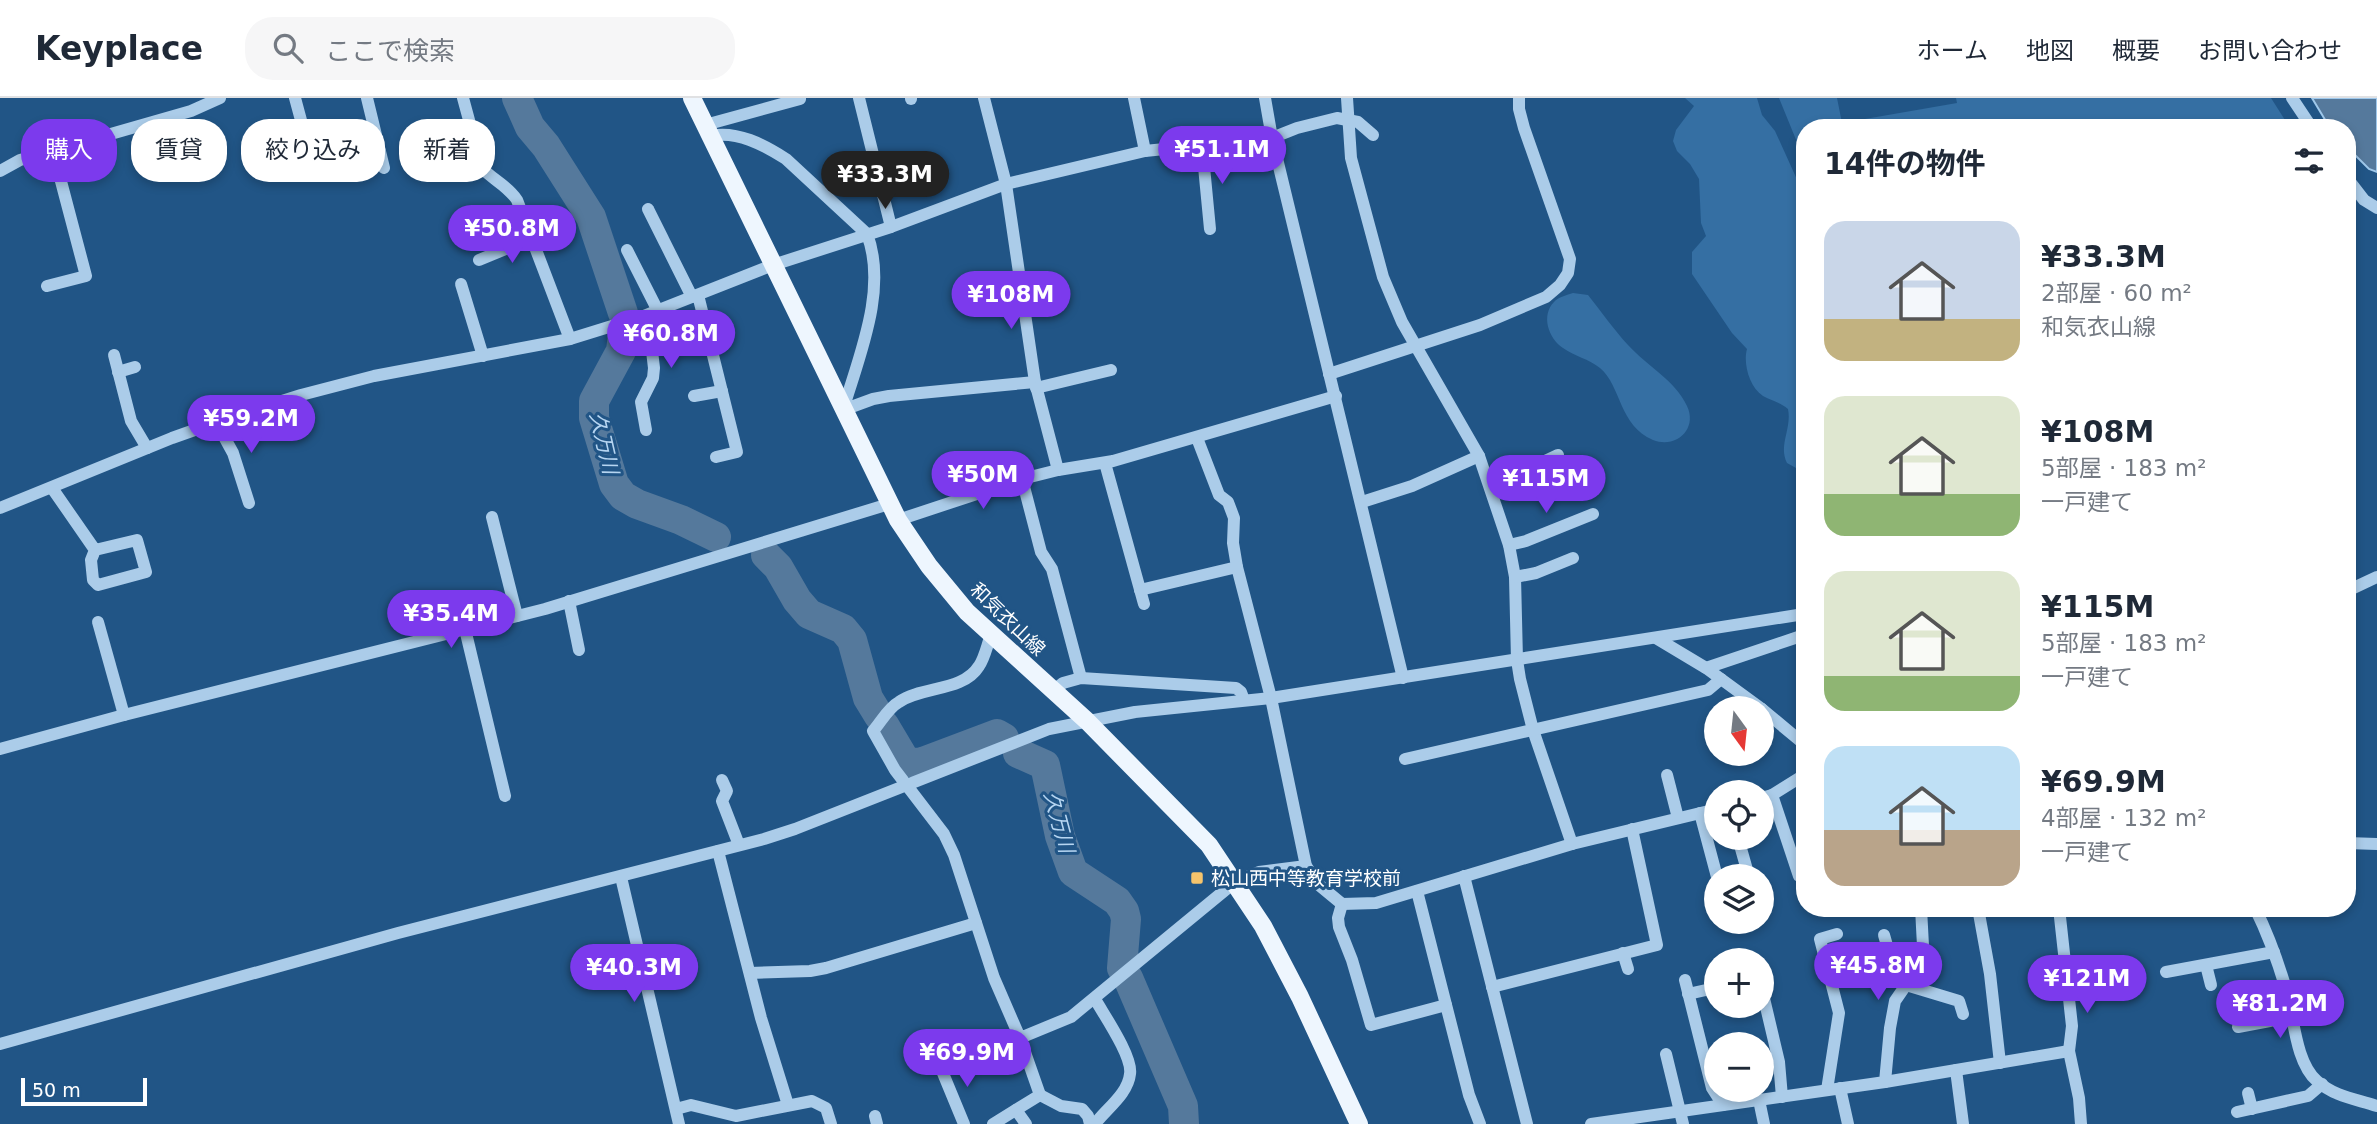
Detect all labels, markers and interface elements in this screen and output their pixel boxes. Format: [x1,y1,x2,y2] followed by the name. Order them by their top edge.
[245,17,735,80] search box
[35,29,203,68] text: Keyplace
[269,29,307,67] icon: search
[325,36,455,66] text: ここで検索
[1917,37,1988,65] text: ホーム
[2026,37,2074,65] text: 地図
[2112,37,2160,65] text: 概要
[2198,37,2342,65] text: お問い合わせ
[21,119,117,182] chip: 購入
[131,119,227,182] chip: 賃貸
[241,119,385,182] chip: 絞り込み
[399,119,495,182] chip: 新着
[1165,126,1279,186] pin: ¥51.1M
[1174,136,1270,162] text: ¥51.1M
[2290,142,2328,180] icon: filters
[1824,146,1986,181] text: 14件の物件
[828,152,942,211] pin: ¥33.3M
[837,161,933,187] text: ¥33.3M
[455,206,569,265] pin: ¥50.8M
[464,215,560,241] text: ¥50.8M
[2041,239,2166,274] text: ¥33.3M
[1880,249,1964,333] icon: home
[962,272,1060,331] pin: ¥108M
[2041,280,2192,306] text: 2部屋 · 60 m²
[968,281,1054,307] text: ¥108M
[614,310,728,370] pin: ¥60.8M
[2041,314,2156,340] text: 和気衣山線
[623,320,719,346] text: ¥60.8M
[194,396,308,455] pin: ¥59.2M
[203,405,299,431] text: ¥59.2M
[585,410,623,478] water label: 久万川
[2041,414,2154,449] text: ¥108M
[1880,424,1964,508] icon: home
[942,452,1024,511] pin: ¥50M
[2041,455,2206,481] text: 5部屋 · 183 m²
[1497,456,1595,515] pin: ¥115M
[948,461,1018,487] text: ¥50M
[1503,465,1589,491] text: ¥115M
[2041,489,2133,515] text: 一戸建て
[966,578,1050,660] street label: 和気衣山線
[2041,589,2154,624] text: ¥115M
[394,590,508,650] pin: ¥35.4M
[1880,599,1964,683] icon: home
[403,600,499,626] text: ¥35.4M
[2041,630,2206,656] text: 5部屋 · 183 m²
[2041,664,2133,690] text: 一戸建て
[1704,696,1774,766] north arrow
[1704,696,1774,1102] map controls
[2041,764,2166,799] text: ¥69.9M
[1880,774,1964,858] icon: home
[1704,780,1774,850] button: locate
[1039,788,1079,857] water label: 久万川
[2041,805,2206,831] text: 4部屋 · 132 m²
[2041,839,2133,865] text: 一戸建て
[1704,864,1774,934] button: layers
[1211,867,1401,889] place label: 松山西中等教育学校前
[1189,870,1205,886] marker: 松山西中等教育学校前
[1821,942,1935,1002] pin: ¥45.8M
[577,944,691,1004] pin: ¥40.3M
[1704,948,1774,1018] button: +
[1830,952,1926,978] text: ¥45.8M
[586,954,682,980] text: ¥40.3M
[2038,956,2136,1015] pin: ¥121M
[2044,965,2130,991] text: ¥121M
[2223,981,2337,1040] pin: ¥81.2M
[2232,990,2328,1016] text: ¥81.2M
[910,1030,1024,1089] pin: ¥69.9M
[1704,1032,1774,1102] button: −
[919,1039,1015,1065] text: ¥69.9M
[21,1075,147,1107] scale bar
[32,1079,81,1101] text: 50 m

